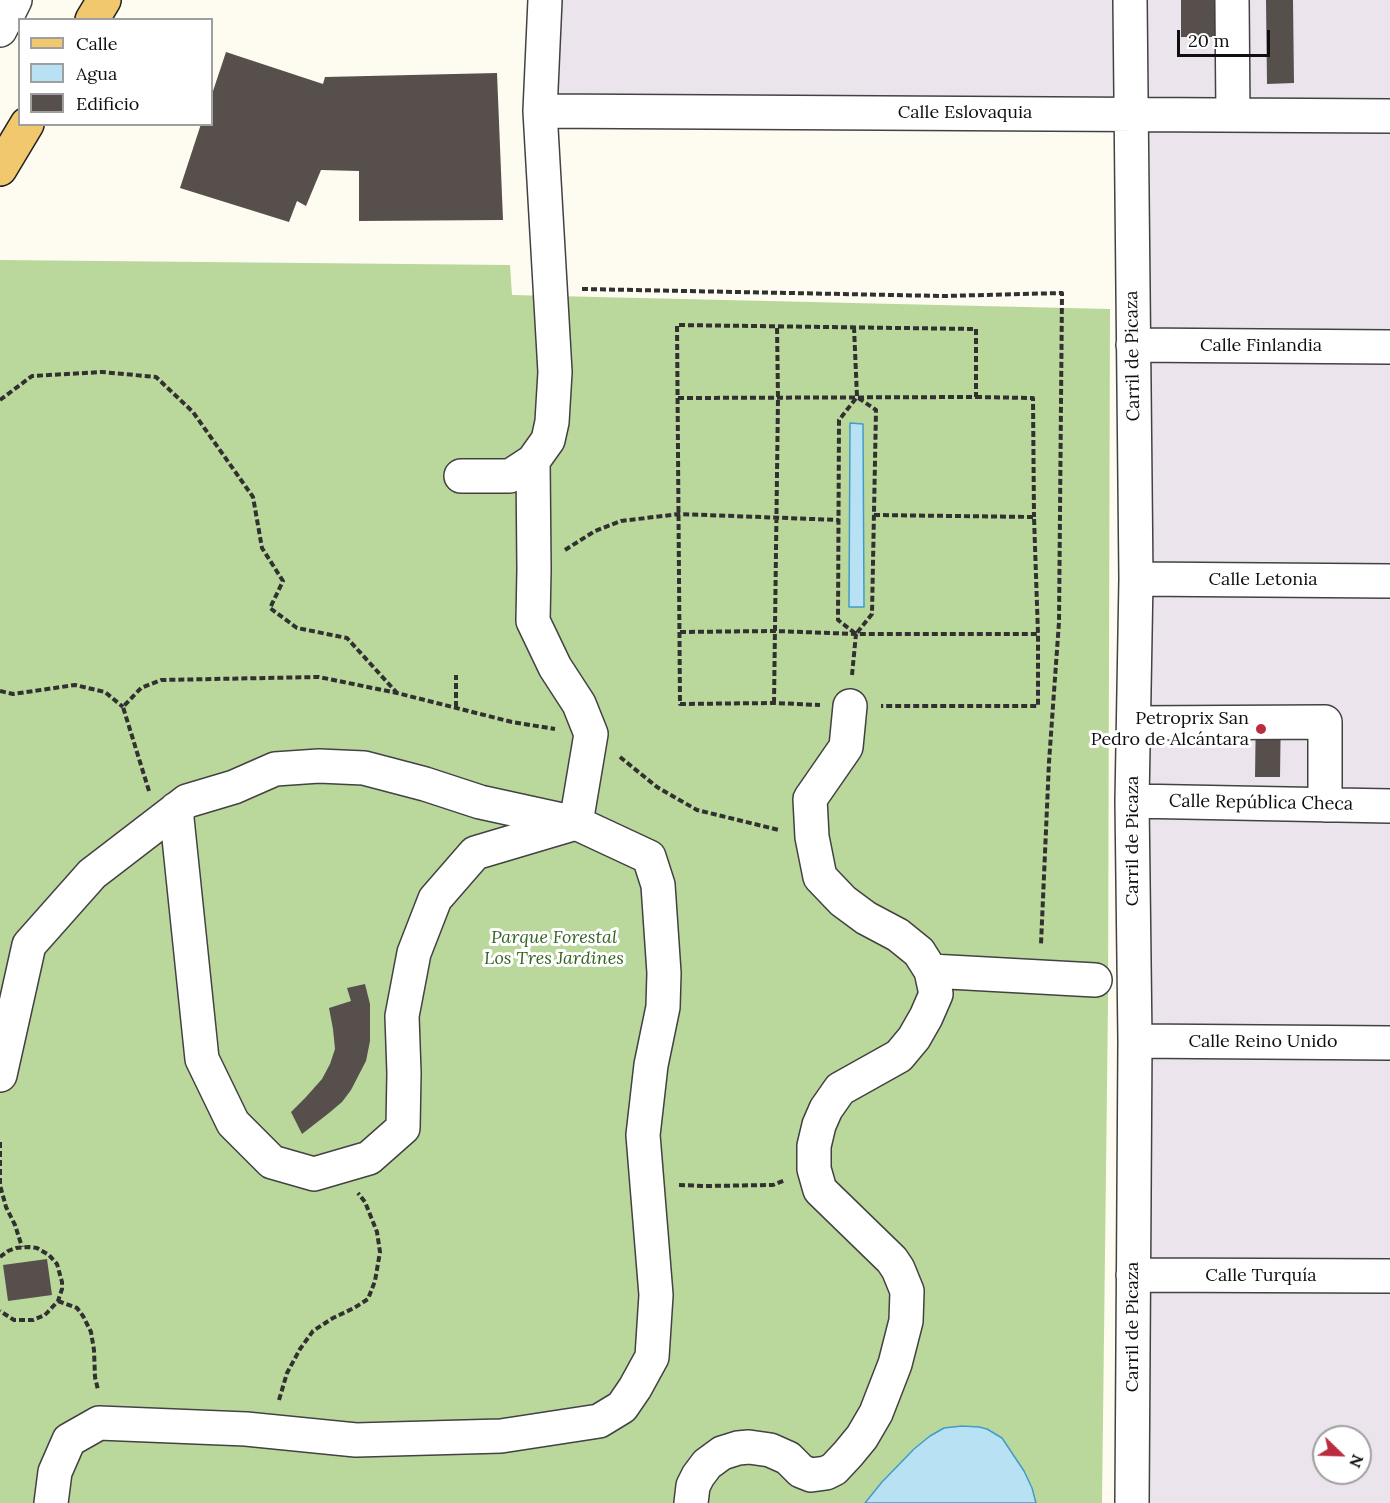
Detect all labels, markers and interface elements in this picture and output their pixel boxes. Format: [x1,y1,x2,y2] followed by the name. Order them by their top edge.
[18,18,213,126] legend
[1180,18,1273,56] scale bar
[1188,29,1230,52] text: 20 m
[76,32,117,55] text: Calle
[76,62,117,85] text: Agua
[76,92,139,115] text: Edificio
[898,102,1032,124] street label: Calle Eslovaquia
[1121,290,1145,422] street label: Carril de Picaza
[1200,335,1322,357] street label: Calle Finlandia
[1209,569,1317,591] street label: Calle Letonia
[1091,708,1249,750] place label: Petroprix San Pedro de Alcántara
[1254,722,1268,736] marker: Petroprix San Pedro de Alcántara
[1122,776,1144,906] street label: Carril de Picaza
[1169,791,1353,815] street label: Calle República Checa
[484,927,624,970] park label: Parque Forestal Los Tres Jardines
[1188,1031,1338,1053] street label: Calle Reino Unido
[1122,1262,1144,1392] street label: Carril de Picaza
[1205,1265,1317,1287] street label: Calle Turquía
[1312,1425,1372,1485] north arrow
[1345,1452,1368,1471] text: N

